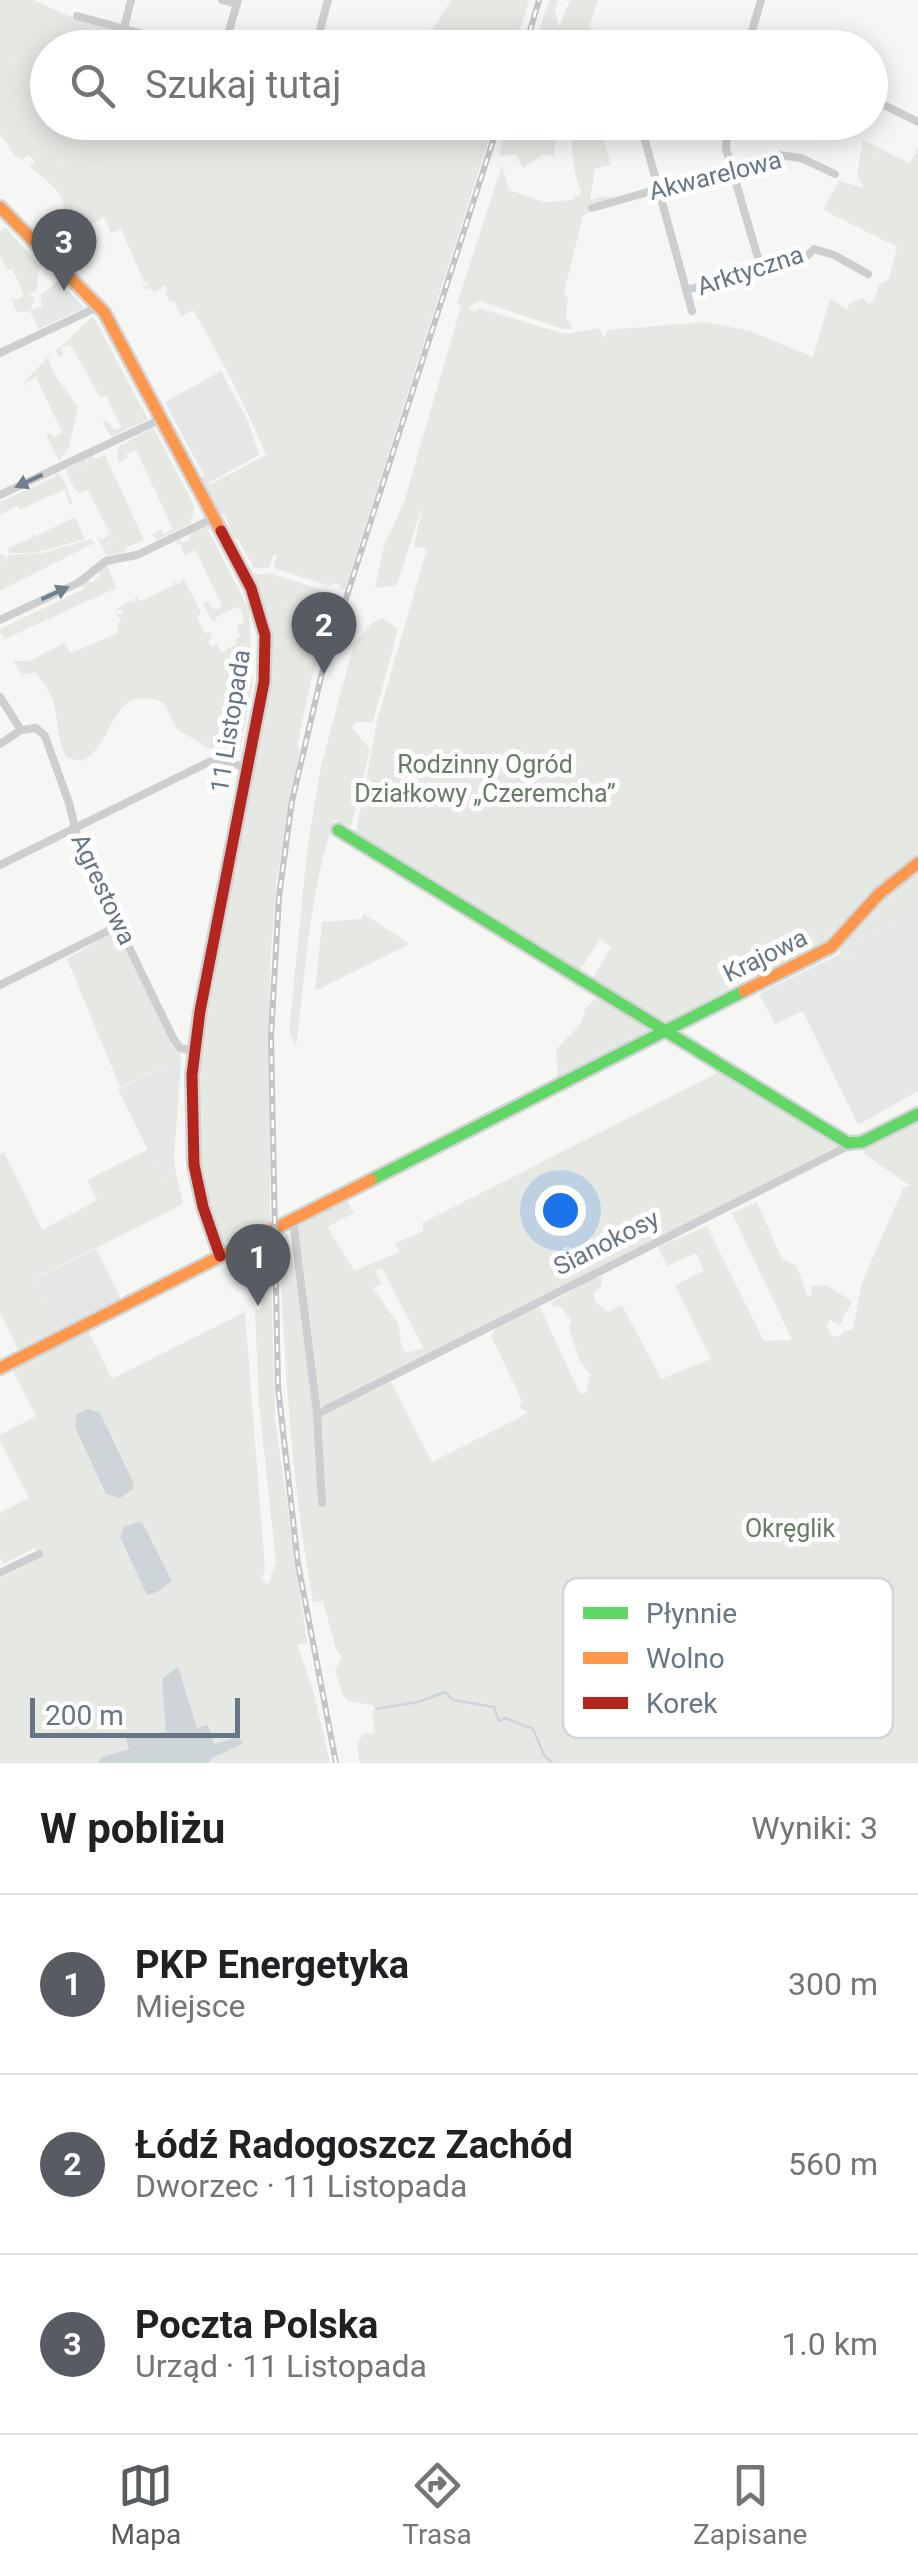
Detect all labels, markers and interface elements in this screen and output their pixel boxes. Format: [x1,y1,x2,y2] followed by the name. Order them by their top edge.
[30,30,888,140] search box
[65,58,120,113] icon: search
[145,63,341,107] text: Szukaj tutaj
[646,145,784,206] street label: Akwarelowa
[32,208,96,291] pin: 3
[693,240,807,301] street label: Arktyczna
[14,472,43,489] one-way arrow
[41,585,70,602] one-way arrow
[292,592,356,674] pin: 2
[205,648,256,795] street label: 11 Listopada
[354,750,616,808] park label: Rodzinny Ogród Działkowy „Czeremcha”
[65,829,142,949] street label: Agrestowa
[718,923,812,988] street label: Krajowa
[535,1185,586,1236] your location
[549,1204,664,1281] street label: Sianokosy
[226,1224,290,1306] pin: 1
[745,1514,835,1543] park label: Okręglik
[563,1578,893,1738] legend
[646,1597,737,1630] text: Płynnie
[646,1642,725,1675] text: Wolno
[646,1687,718,1720] text: Korek
[30,1693,240,1738] scale bar
[45,1699,124,1732] text: 200 m
[40,1804,225,1853] text: W pobliżu
[751,1809,878,1847] text: Wyniki: 3
[135,1943,409,1987] text: PKP Energetyka
[63,1965,82,2003] text: 1
[788,1965,878,2003] text: 300 m
[135,1987,246,2025] text: Miejsce
[135,2123,573,2167] text: Łódź Radogoszcz Zachód
[63,2145,82,2183] text: 2
[788,2145,878,2183] text: 560 m
[135,2167,467,2205] text: Dworzec · 11 Listopada
[135,2303,378,2347] text: Poczta Polska
[63,2325,82,2363] text: 3
[781,2325,878,2363] text: 1.0 km
[135,2347,427,2385] text: Urząd · 11 Listopada
[111,2458,181,2551] tab: Mapa
[402,2458,472,2551] tab: Trasa
[693,2458,807,2551] tab: Zapisane

